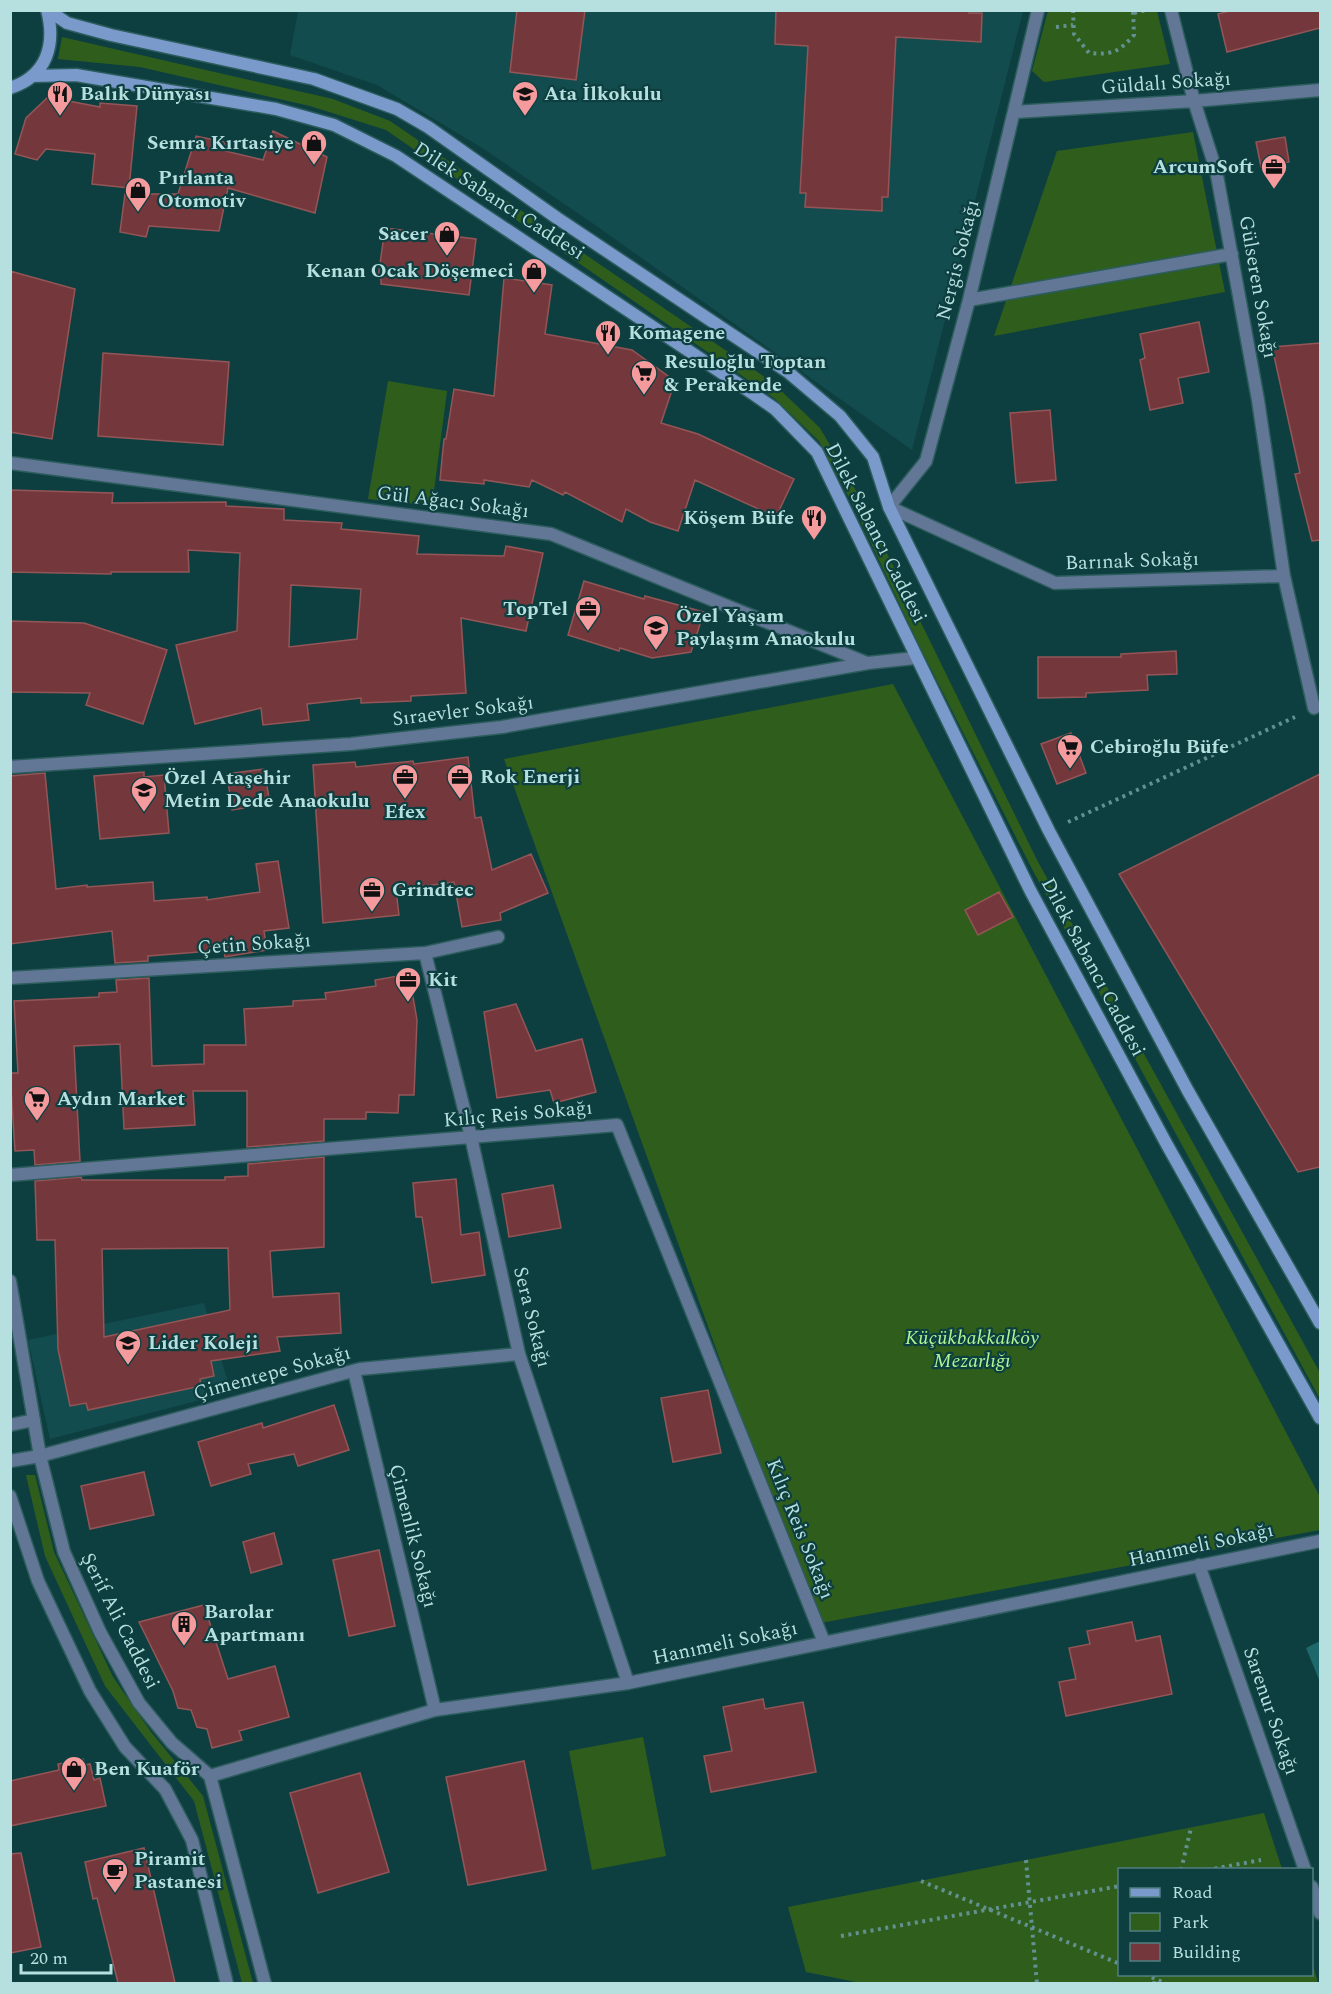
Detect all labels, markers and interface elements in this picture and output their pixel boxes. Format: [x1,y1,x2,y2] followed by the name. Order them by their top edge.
[1100,64,1232,102] street label: Güldalı Sokağı
[45,79,75,117] restaurant icon: Balık Dünyası
[80,79,210,109] place label: Balık Dünyası
[510,79,540,117] school or university icon: Ata İlkokulu
[544,79,662,109] place label: Ata İlkokulu
[147,128,294,158] place label: Semra Kırtasiye
[299,128,329,166] shop icon: Semra Kırtasiye
[407,134,591,268] street label: Dilek Sabancı Caddesi
[1153,152,1254,182] place label: ArcumSoft
[1259,152,1289,190] office icon: ArcumSoft
[158,163,247,216] place label: Pırlanta Otomotiv
[123,175,153,213] shop icon: Pırlanta Otomotiv
[928,196,988,324] street label: Nergis Sokağı
[1231,213,1285,361] street label: Gülseren Sokağı
[378,219,428,249] place label: Sacer
[432,219,462,257] shop icon: Sacer
[306,256,514,286] place label: Kenan Ocak Döşemeci
[519,256,549,294] shop icon: Kenan Ocak Döşemeci
[593,318,623,356] restaurant icon: Komagene
[628,318,725,348] place label: Komagene
[664,347,826,400] place label: Resuloğlu Toptan & Perakende
[629,358,659,396] supermarket icon: Resuloğlu Toptan & Perakende
[817,438,935,628] street label: Dilek Sabancı Caddesi
[375,478,531,526] street label: Gül Ağacı Sokağı
[683,503,794,533] place label: Köşem Büfe
[799,503,829,541] restaurant icon: Köşem Büfe
[1064,544,1200,578] street label: Barınak Sokağı
[503,594,568,624] place label: TopTel
[573,594,603,632] office icon: TopTel
[676,601,856,654] place label: Özel Yaşam Paylaşım Anaokulu
[641,613,671,651] school or university icon: Özel Yaşam Paylaşım Anaokulu
[391,687,535,735] street label: Sıraevler Sokağı
[1055,732,1085,770] supermarket icon: Cebiroğlu Büfe
[1090,732,1229,762] place label: Cebiroğlu Büfe
[390,762,420,800] office icon: Efex
[445,762,475,800] office icon: Rok Enerji
[480,762,580,792] place label: Rok Enerji
[164,763,370,816] place label: Özel Ataşehir Metin Dede Anaokulu
[129,775,159,813] school or university icon: Özel Ataşehir Metin Dede Anaokulu
[384,797,426,827] place label: Efex
[1033,872,1153,1062] street label: Dilek Sabancı Caddesi
[357,875,387,913] office icon: Grindtec
[392,875,474,905] place label: Grindtec
[196,925,312,963] street label: Çetin Sokağı
[393,965,423,1003] office icon: Kit
[428,965,458,995] place label: Kit
[22,1084,52,1122] supermarket icon: Aydın Market
[57,1084,185,1114] place label: Aydın Market
[442,1093,594,1135] street label: Kılıç Reis Sokağı
[505,1263,559,1371] street label: Sera Sokağı
[905,1323,1039,1376] park label: Küçükbakkalköy Mezarlığı
[113,1328,143,1366] school or university icon: Lider Koleji
[148,1328,258,1358] place label: Lider Koleji
[190,1338,354,1408] street label: Çimentepe Sokağı
[758,1454,842,1604] street label: Kılıç Reis Sokağı
[381,1461,445,1611] street label: Çimenlik Sokağı
[1126,1515,1276,1575] street label: Hanımeli Sokağı
[73,1547,167,1695] street label: Şerif Ali Caddesi
[204,1597,305,1650] place label: Barolar Apartmanı
[169,1609,199,1647] building icon: Barolar Apartmanı
[650,1613,800,1673] street label: Hanımeli Sokağı
[1235,1643,1307,1779] street label: Sarenur Sokağı
[59,1754,89,1792] shop icon: Ben Kuaför
[94,1754,200,1784] place label: Ben Kuaför
[134,1844,222,1897] place label: Piramit Pastanesi
[100,1856,130,1894] cafe icon: Piramit Pastanesi
[1118,1868,1313,1976] legend
[1172,1879,1213,1906] text: Road
[1172,1909,1209,1936] text: Park
[21,1937,111,1975] scale bar
[1172,1939,1241,1966] text: Building
[30,1945,68,1972] text: 20 m

